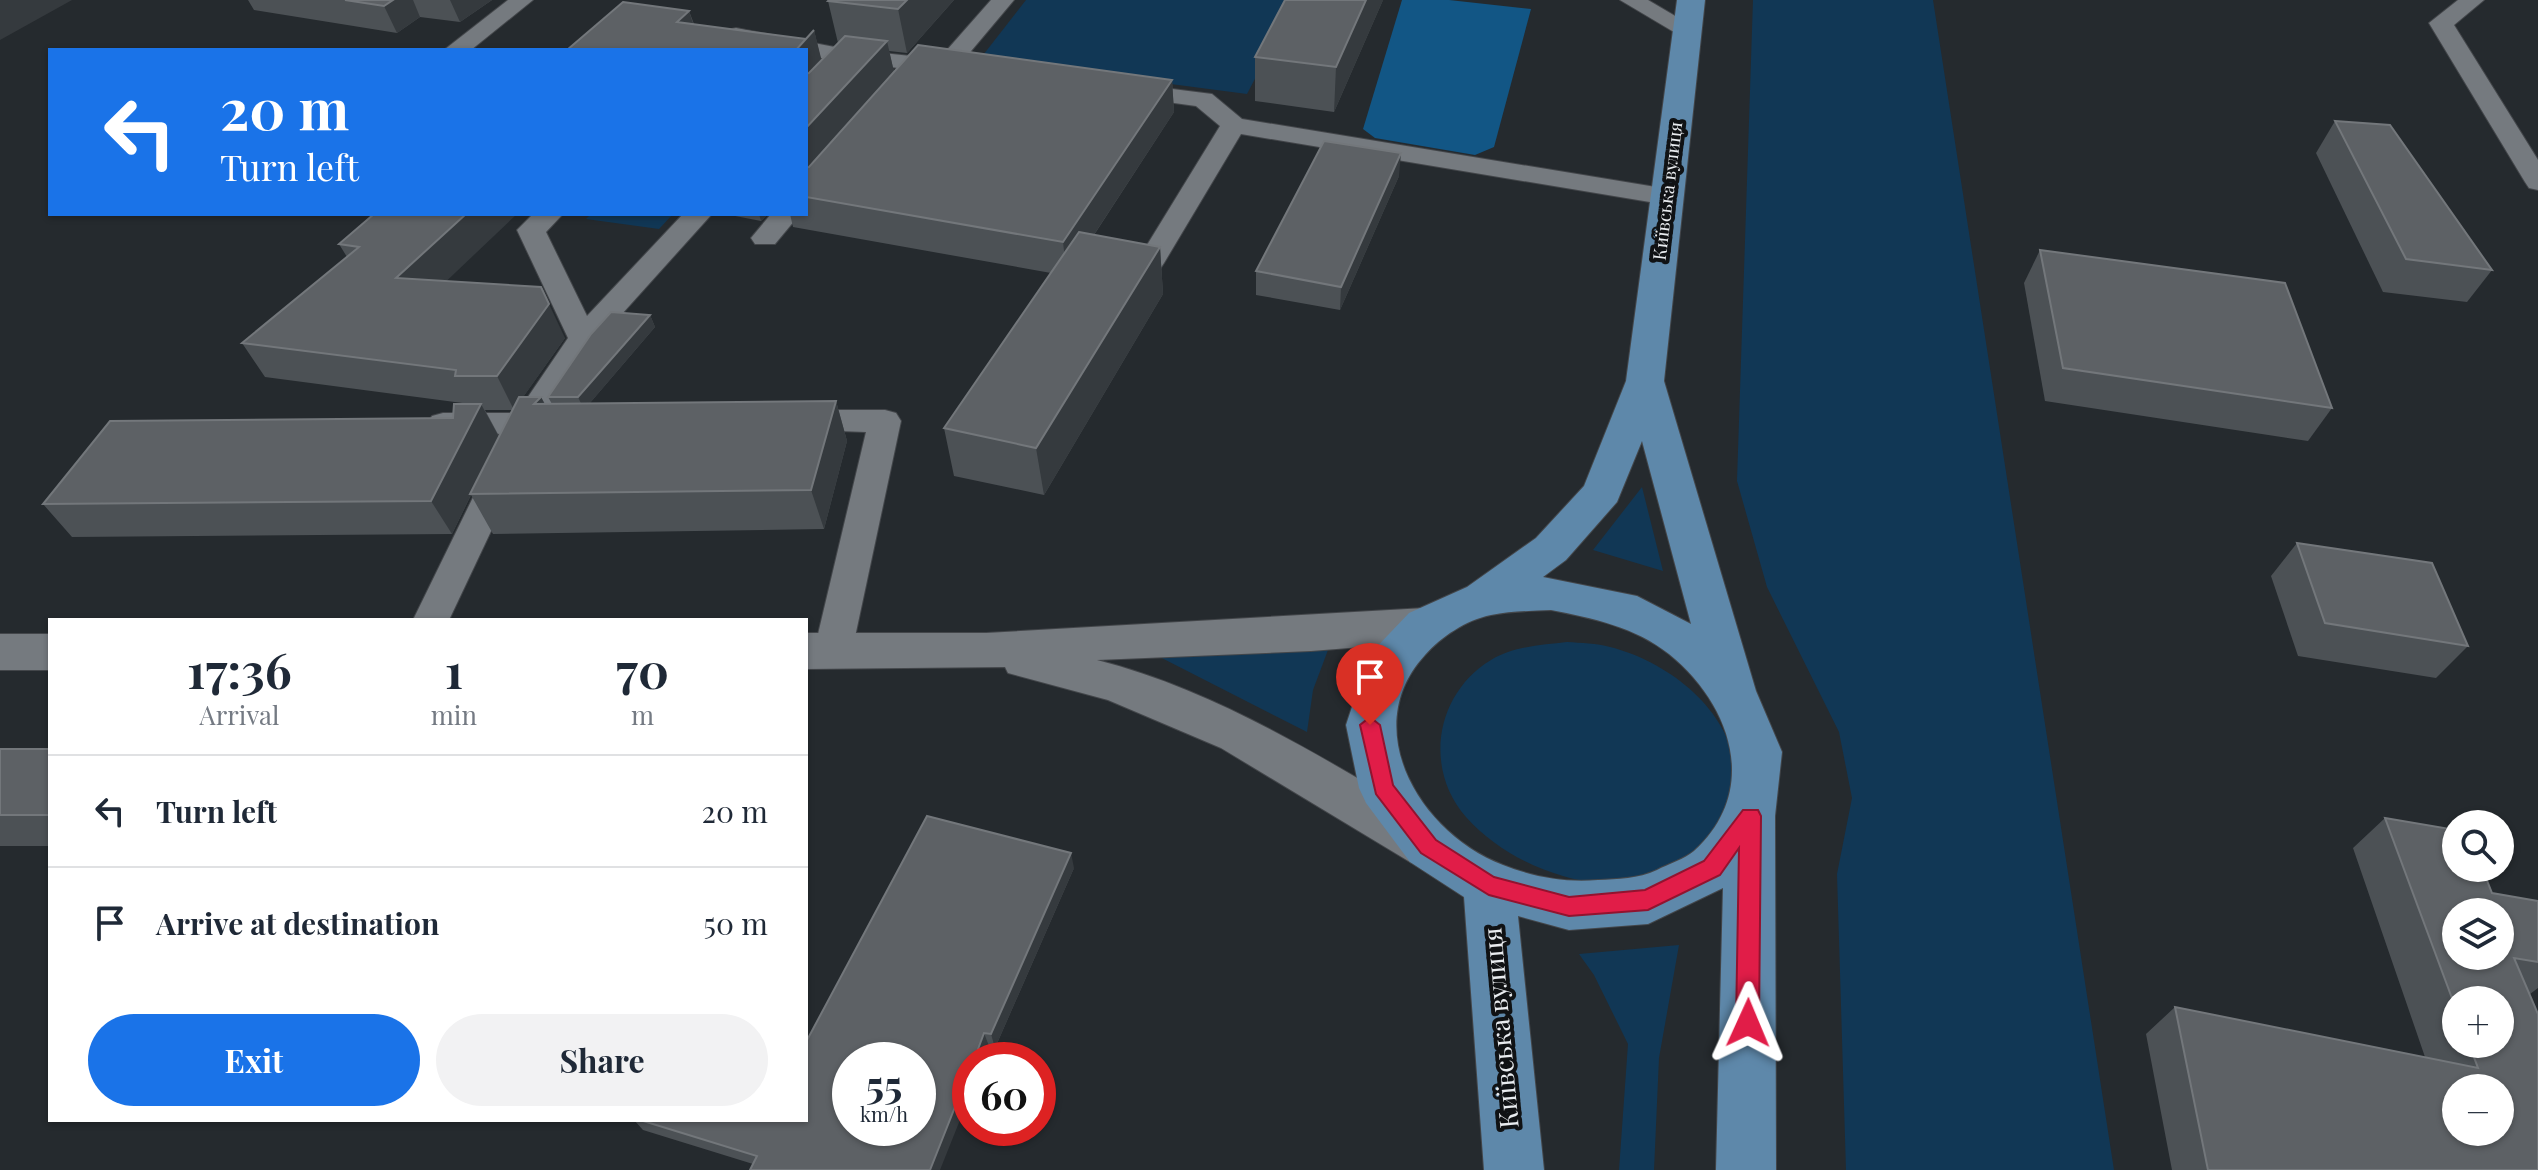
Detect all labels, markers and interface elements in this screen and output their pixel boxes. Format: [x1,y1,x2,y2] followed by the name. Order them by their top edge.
[220,70,349,145] text: 20 m
[88,80,192,184] icon: left
[1647,120,1687,262] street label: Київська вулиця
[220,142,359,190] text: Turn left
[187,637,292,701] text: 17:36
[445,637,463,701] text: 1
[616,637,669,701] text: 70
[1336,643,1404,725] pin
[1348,655,1392,699] icon: arrive
[199,697,279,732] text: Arrival
[431,697,477,732] text: min
[631,697,654,732] text: m
[88,789,132,833] icon: left
[156,791,277,831] text: Turn left
[702,791,768,831] text: 20 m
[2442,810,2514,1146] map controls
[2442,810,2514,882] button: search
[2442,898,2514,970] button: layers
[88,901,132,945] icon: arrive
[156,903,439,943] text: Arrive at destination
[703,903,768,943] text: 50 m
[1473,926,1526,1130] street label: Київська вулиця
[1706,981,1790,1065] position arrow
[2442,986,2514,1058] button: +
[88,1014,420,1106] button: Exit
[436,1014,768,1106] button: Share
[952,1042,1056,1146] speed limit sign: 60
[866,1057,902,1110] text: 55
[2442,1074,2514,1146] button: −
[860,1100,908,1127] text: km/h

